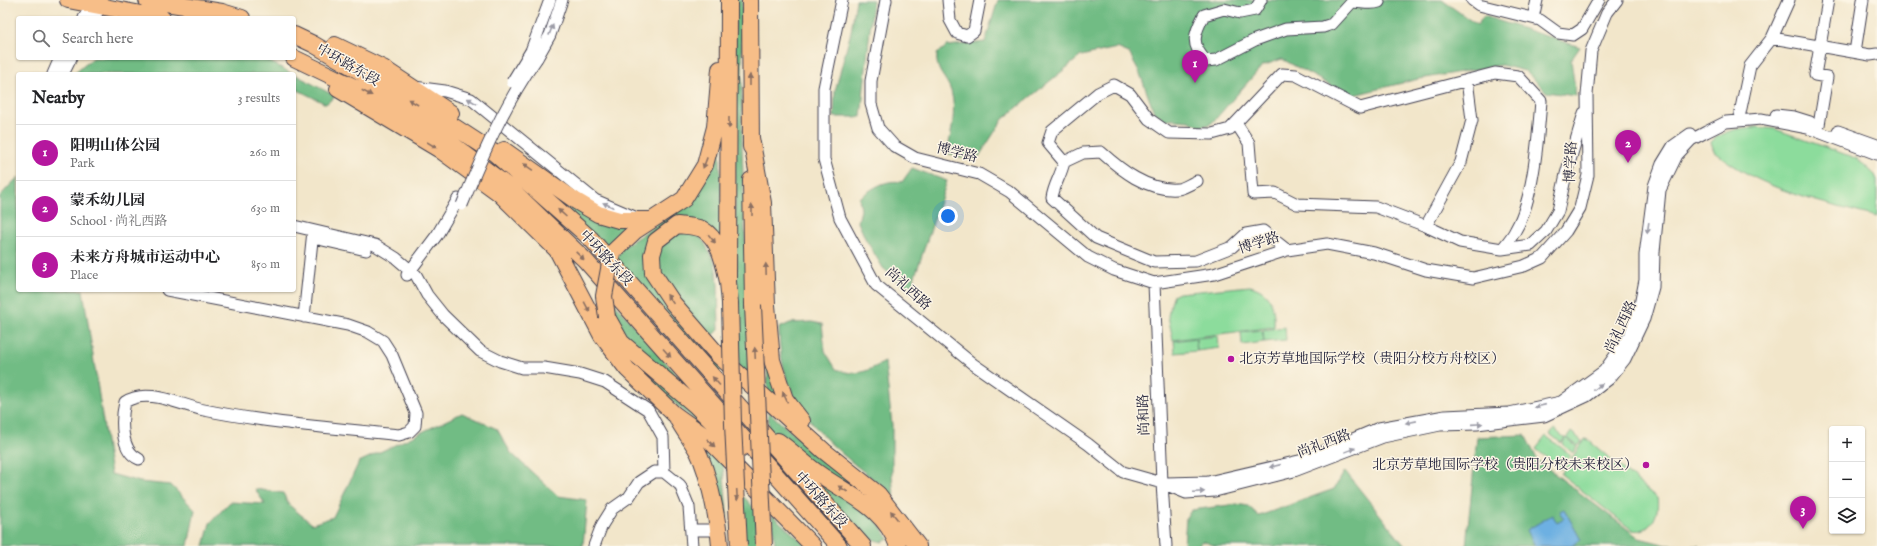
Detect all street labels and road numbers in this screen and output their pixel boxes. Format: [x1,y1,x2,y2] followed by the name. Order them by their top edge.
[313,40,383,90] street label: 中环路东段
[934,139,980,167] street label: 博学路
[1561,141,1581,183] street label: 博学路
[576,226,636,290] street label: 中环路东段
[1236,228,1282,258] street label: 博学路
[881,264,935,314] street label: 尚礼西路
[1601,298,1641,356] street label: 尚礼西路
[1134,394,1154,436] street label: 尚和路
[1295,426,1353,462] street label: 尚礼西路
[791,468,851,532] street label: 中环路东段

